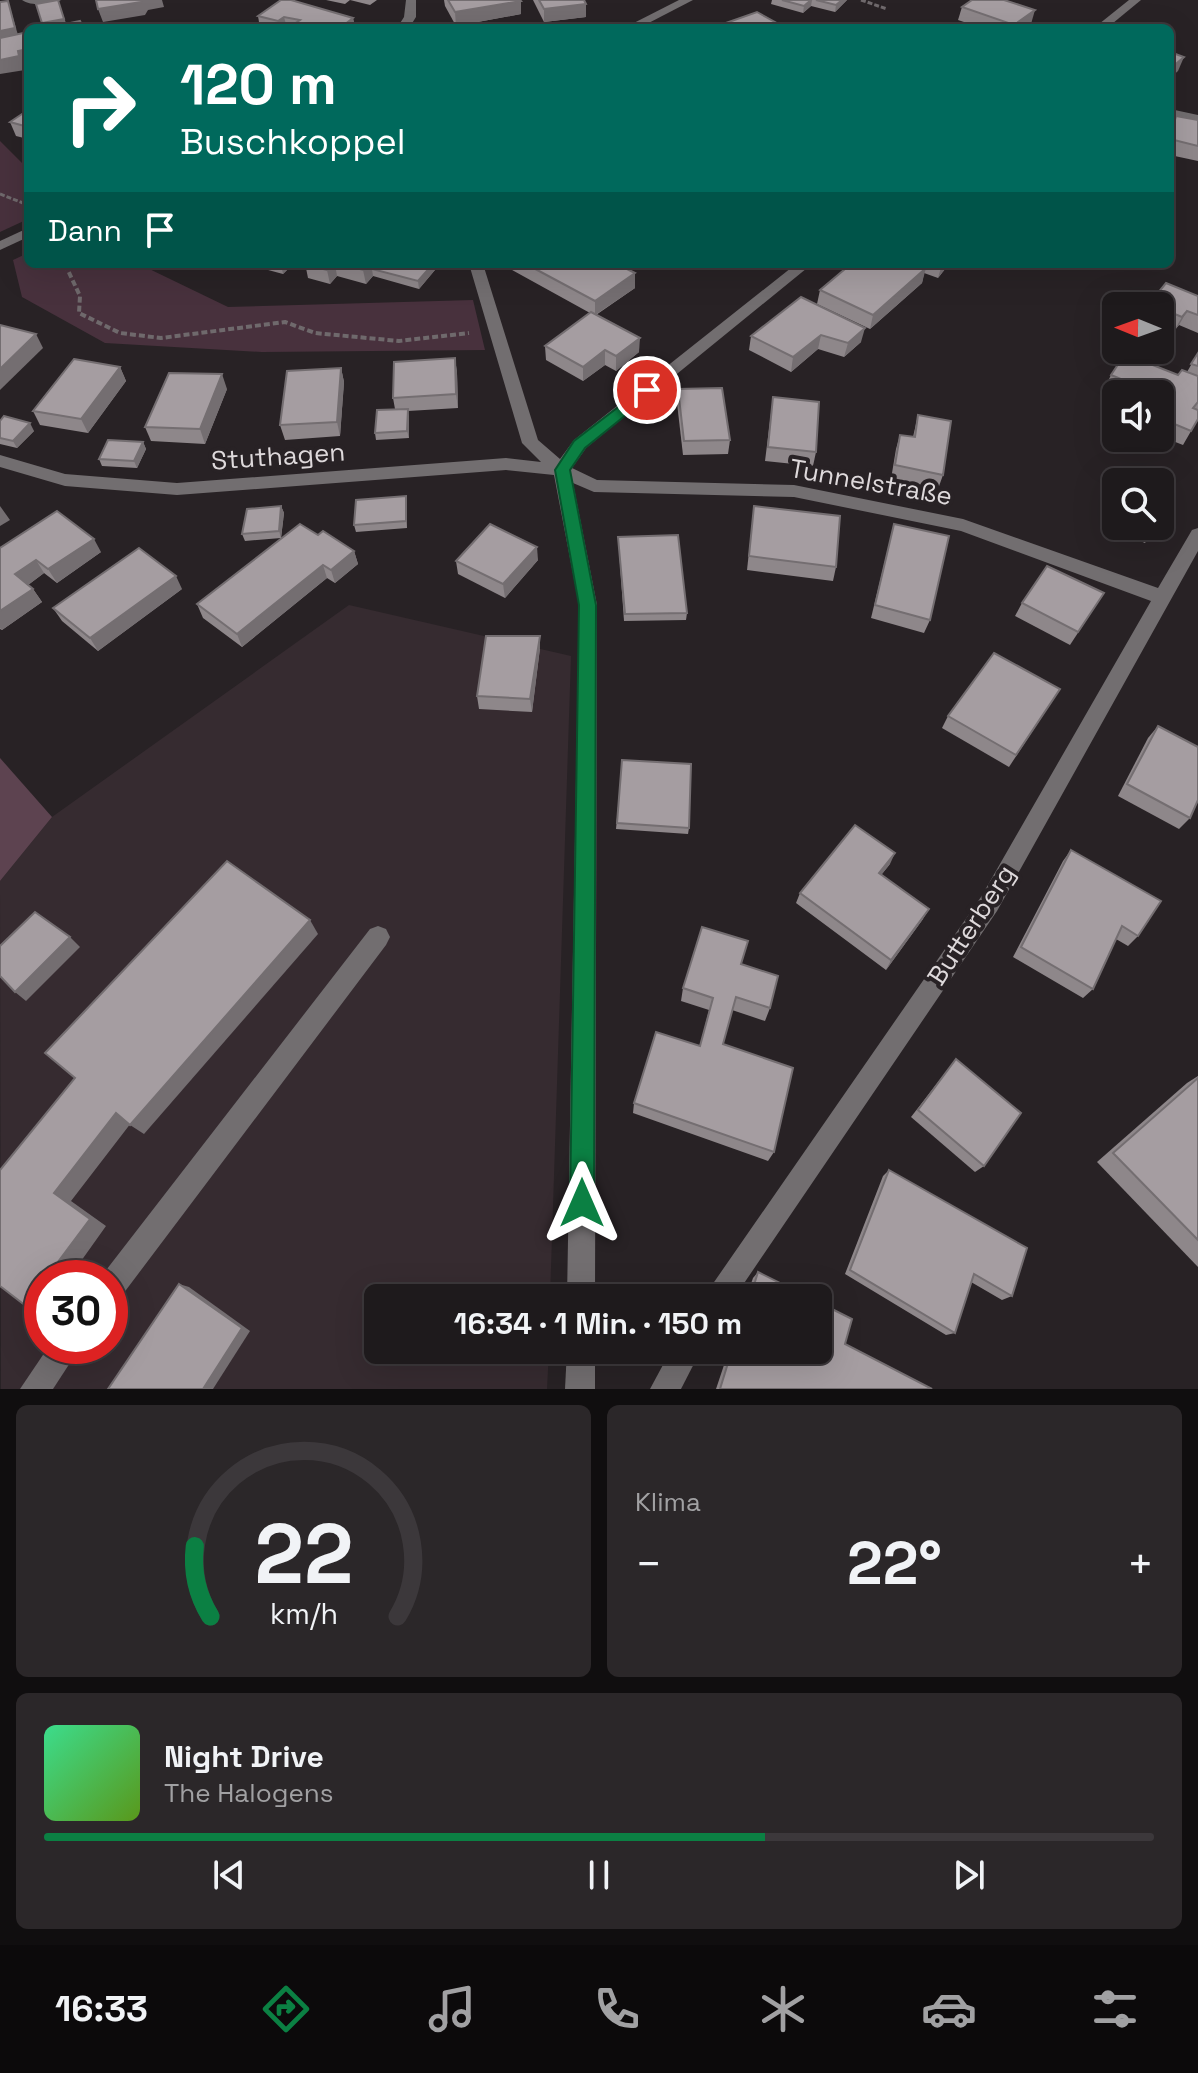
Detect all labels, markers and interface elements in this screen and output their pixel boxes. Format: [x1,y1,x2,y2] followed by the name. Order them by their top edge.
[180,49,337,120] text: 120 m
[48,56,152,160] icon: right
[180,119,406,165] text: Buschkoppel
[138,208,182,252] icon: arrive
[48,211,122,250] text: Dann
[1102,292,1174,364] north arrow
[1102,292,1174,540] map controls
[613,356,681,424] pin
[625,368,669,412] icon: arrive
[1102,380,1174,452] button: sound
[210,434,346,478] street label: Stuthagen
[787,451,955,513] street label: Tunnelstraße
[1102,468,1174,540] button: search
[919,858,1023,992] street label: Butterberg
[540,1161,624,1245] position arrow
[24,1260,128,1364] speed limit sign: 30
[454,1304,742,1343] text: 16:34 · 1 Min. · 150 m
[635,1485,701,1519] text: Klima
[254,1501,353,1607] text: 22
[847,1525,942,1602] text: 22°
[635,1536,662,1592] text: −
[1127,1536,1154,1592] text: +
[269,1596,338,1632] text: km/h
[164,1737,324,1776] text: Night Drive
[164,1776,333,1810] text: The Halogens
[207,1853,251,1897] icon: previous
[577,1853,621,1897] icon: pause
[947,1853,991,1897] icon: next
[258,1981,314,2037] icon: directions
[424,1981,480,2037] icon: music
[589,1981,645,2037] icon: phone
[755,1981,811,2037] icon: climate
[921,1981,977,2037] icon: car
[1087,1981,1143,2037] icon: filters
[55,1986,148,2032] text: 16:33

